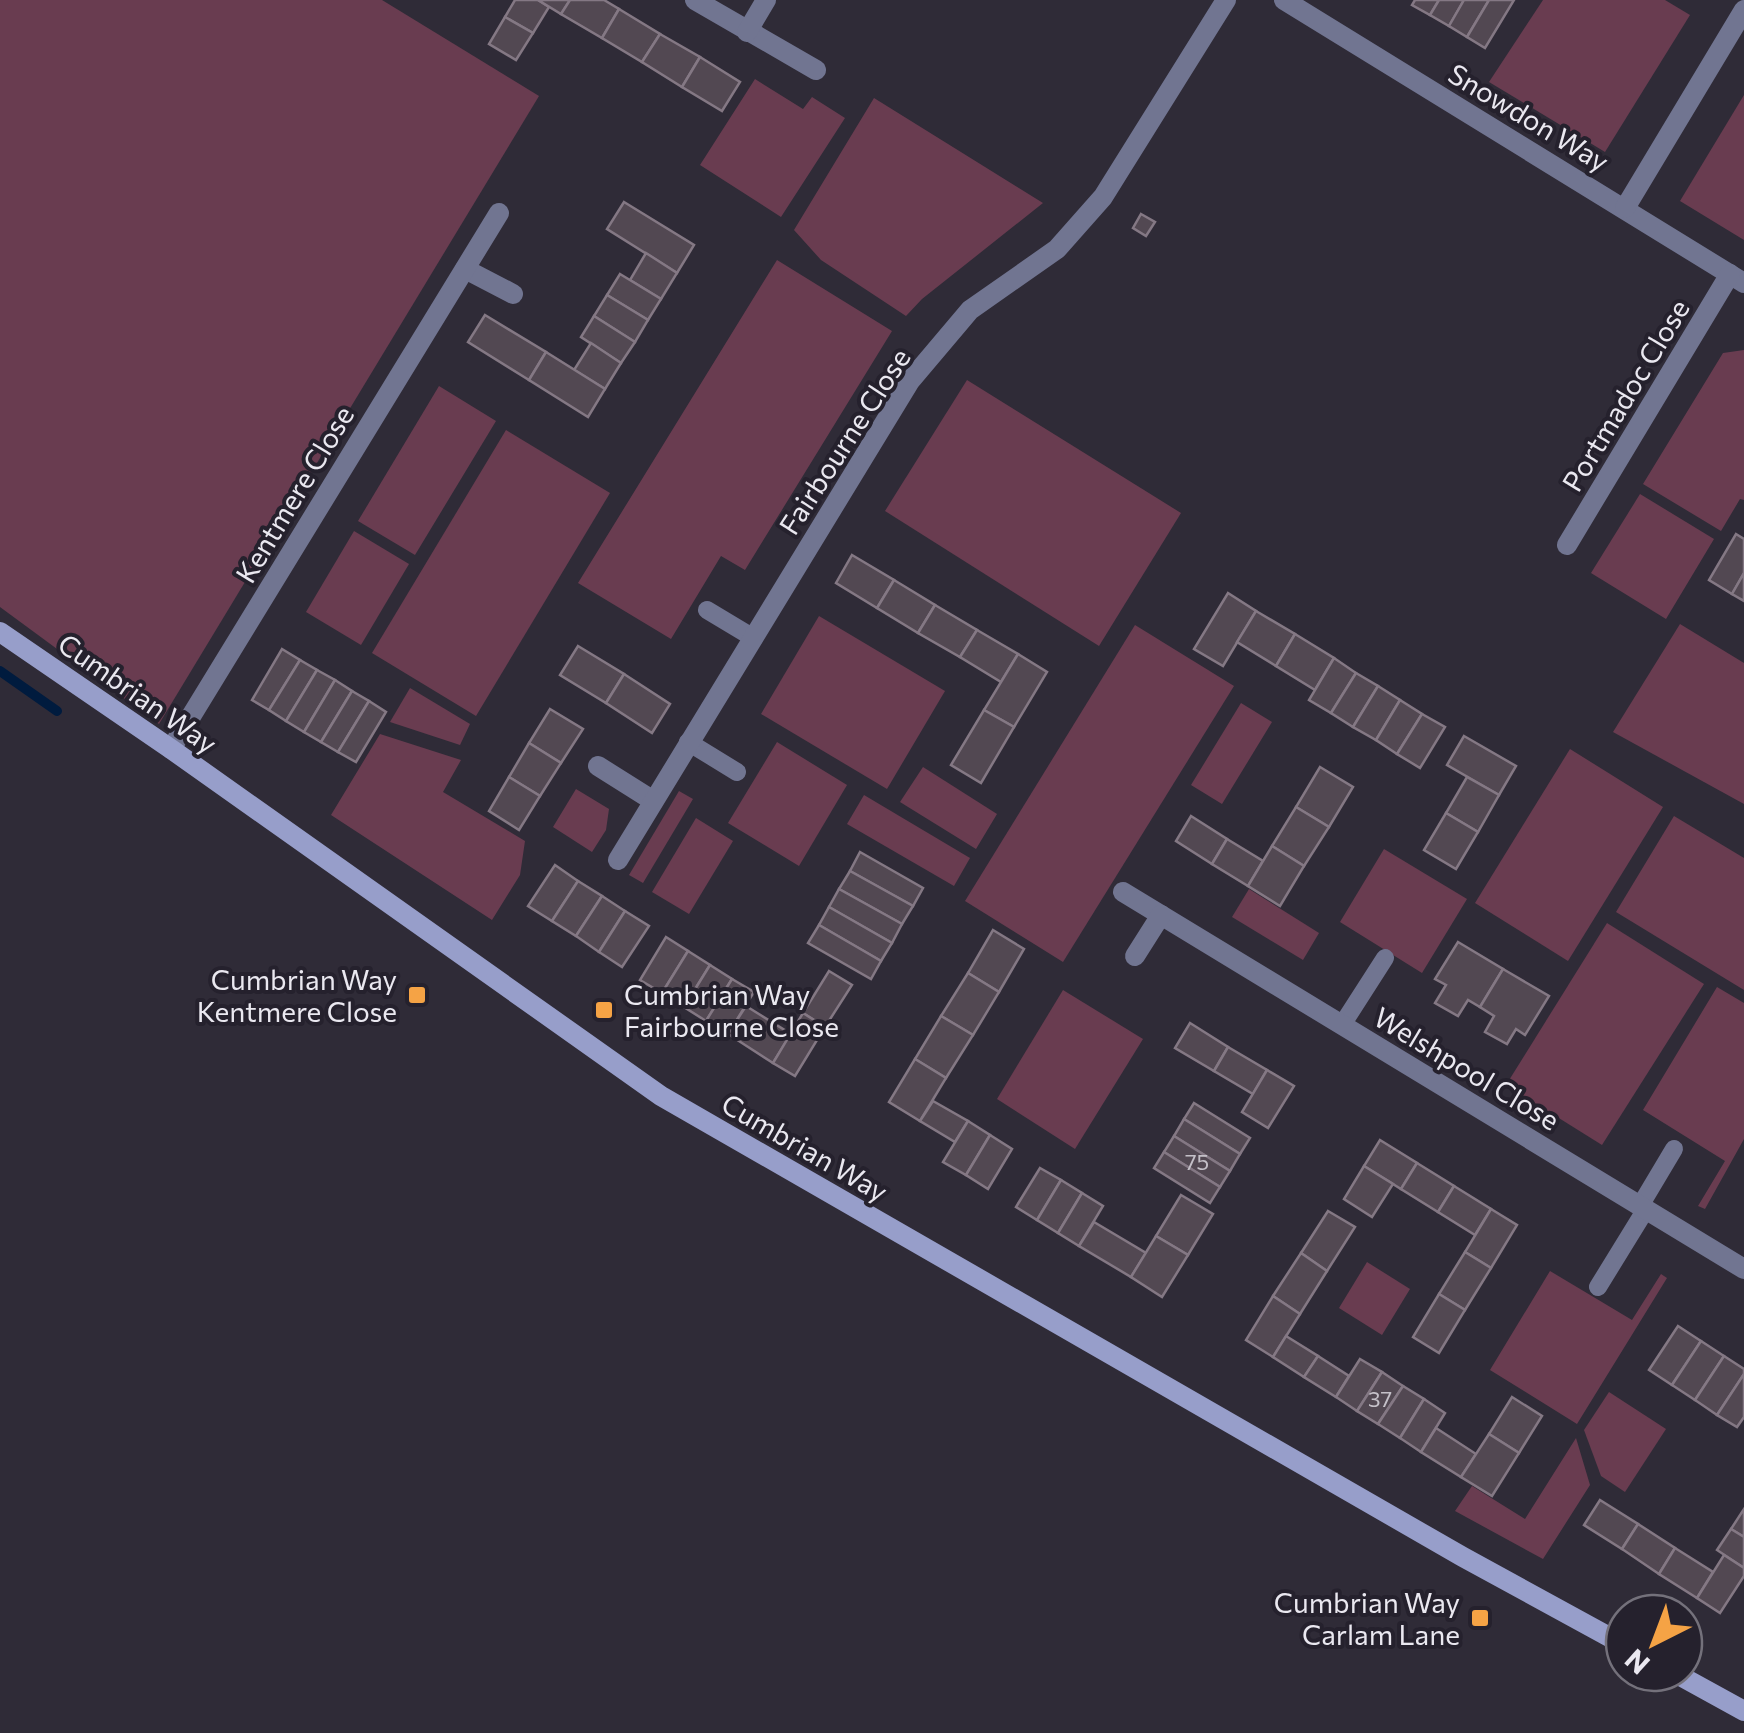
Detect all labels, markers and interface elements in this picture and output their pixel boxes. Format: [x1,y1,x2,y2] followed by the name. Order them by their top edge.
[1443,56,1615,178] street label: Snowdon Way
[1554,293,1696,497] street label: Portmadoc Close
[771,342,917,540] street label: Fairbourne Close
[228,399,360,589] street label: Kentmere Close
[52,626,224,760] street label: Cumbrian Way
[197,962,397,1028] place label: Cumbrian Way Kentmere Close
[624,977,839,1043] place label: Cumbrian Way Fairbourne Close
[406,984,428,1006] marker: Cumbrian Way Kentmere Close
[593,999,615,1021] marker: Cumbrian Way Fairbourne Close
[1368,999,1566,1137] street label: Welshpool Close
[716,1086,894,1208] street label: Cumbrian Way
[1185,1148,1209,1175] house number: 75
[1368,1385,1392,1412] house number: 37
[1274,1585,1460,1651] place label: Cumbrian Way Carlam Lane
[1604,1593,1704,1693] north arrow
[1469,1607,1491,1629] marker: Cumbrian Way Carlam Lane
[1617,1643,1656,1682] text: N

